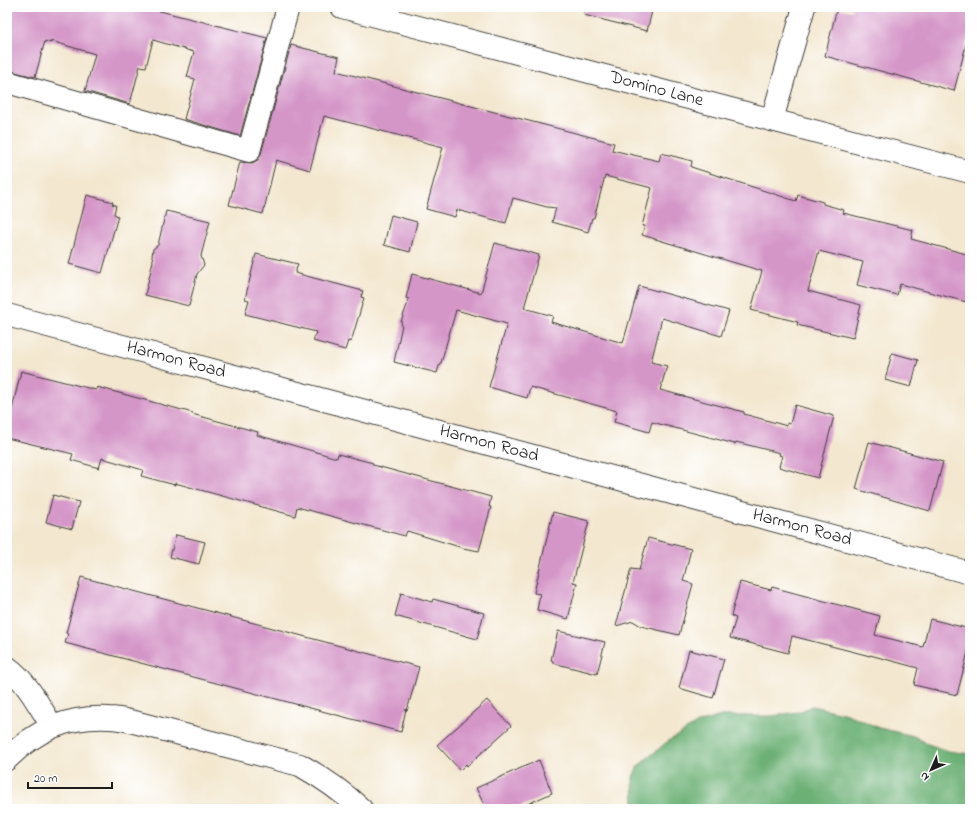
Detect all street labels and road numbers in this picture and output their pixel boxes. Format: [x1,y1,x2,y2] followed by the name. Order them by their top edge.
[606,65,707,115] street label: Domino Lane
[124,335,229,386] street label: Harmon Road
[437,418,541,470] street label: Harmon Road
[749,502,854,554] street label: Harmon Road

